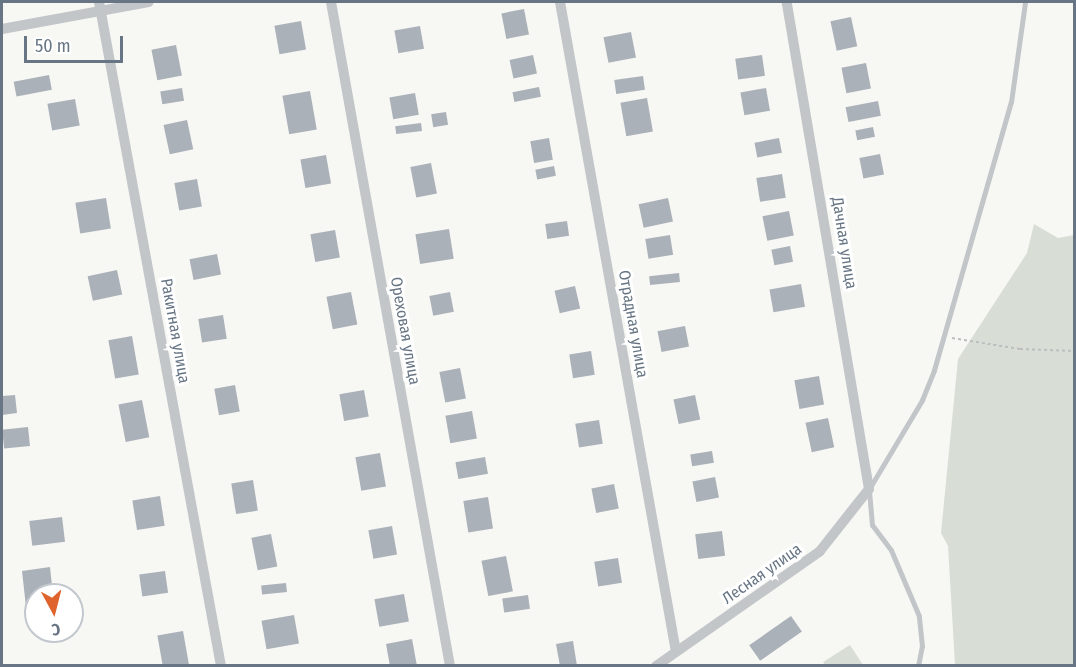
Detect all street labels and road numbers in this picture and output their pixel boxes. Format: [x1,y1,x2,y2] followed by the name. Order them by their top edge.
[827,196,861,290] street label: Дачная улица
[614,269,652,379] street label: Отрадная улица
[386,276,424,386] street label: Ореховая улица
[156,277,194,385] street label: Ракитная улица
[719,540,805,608] street label: Лесная улица

